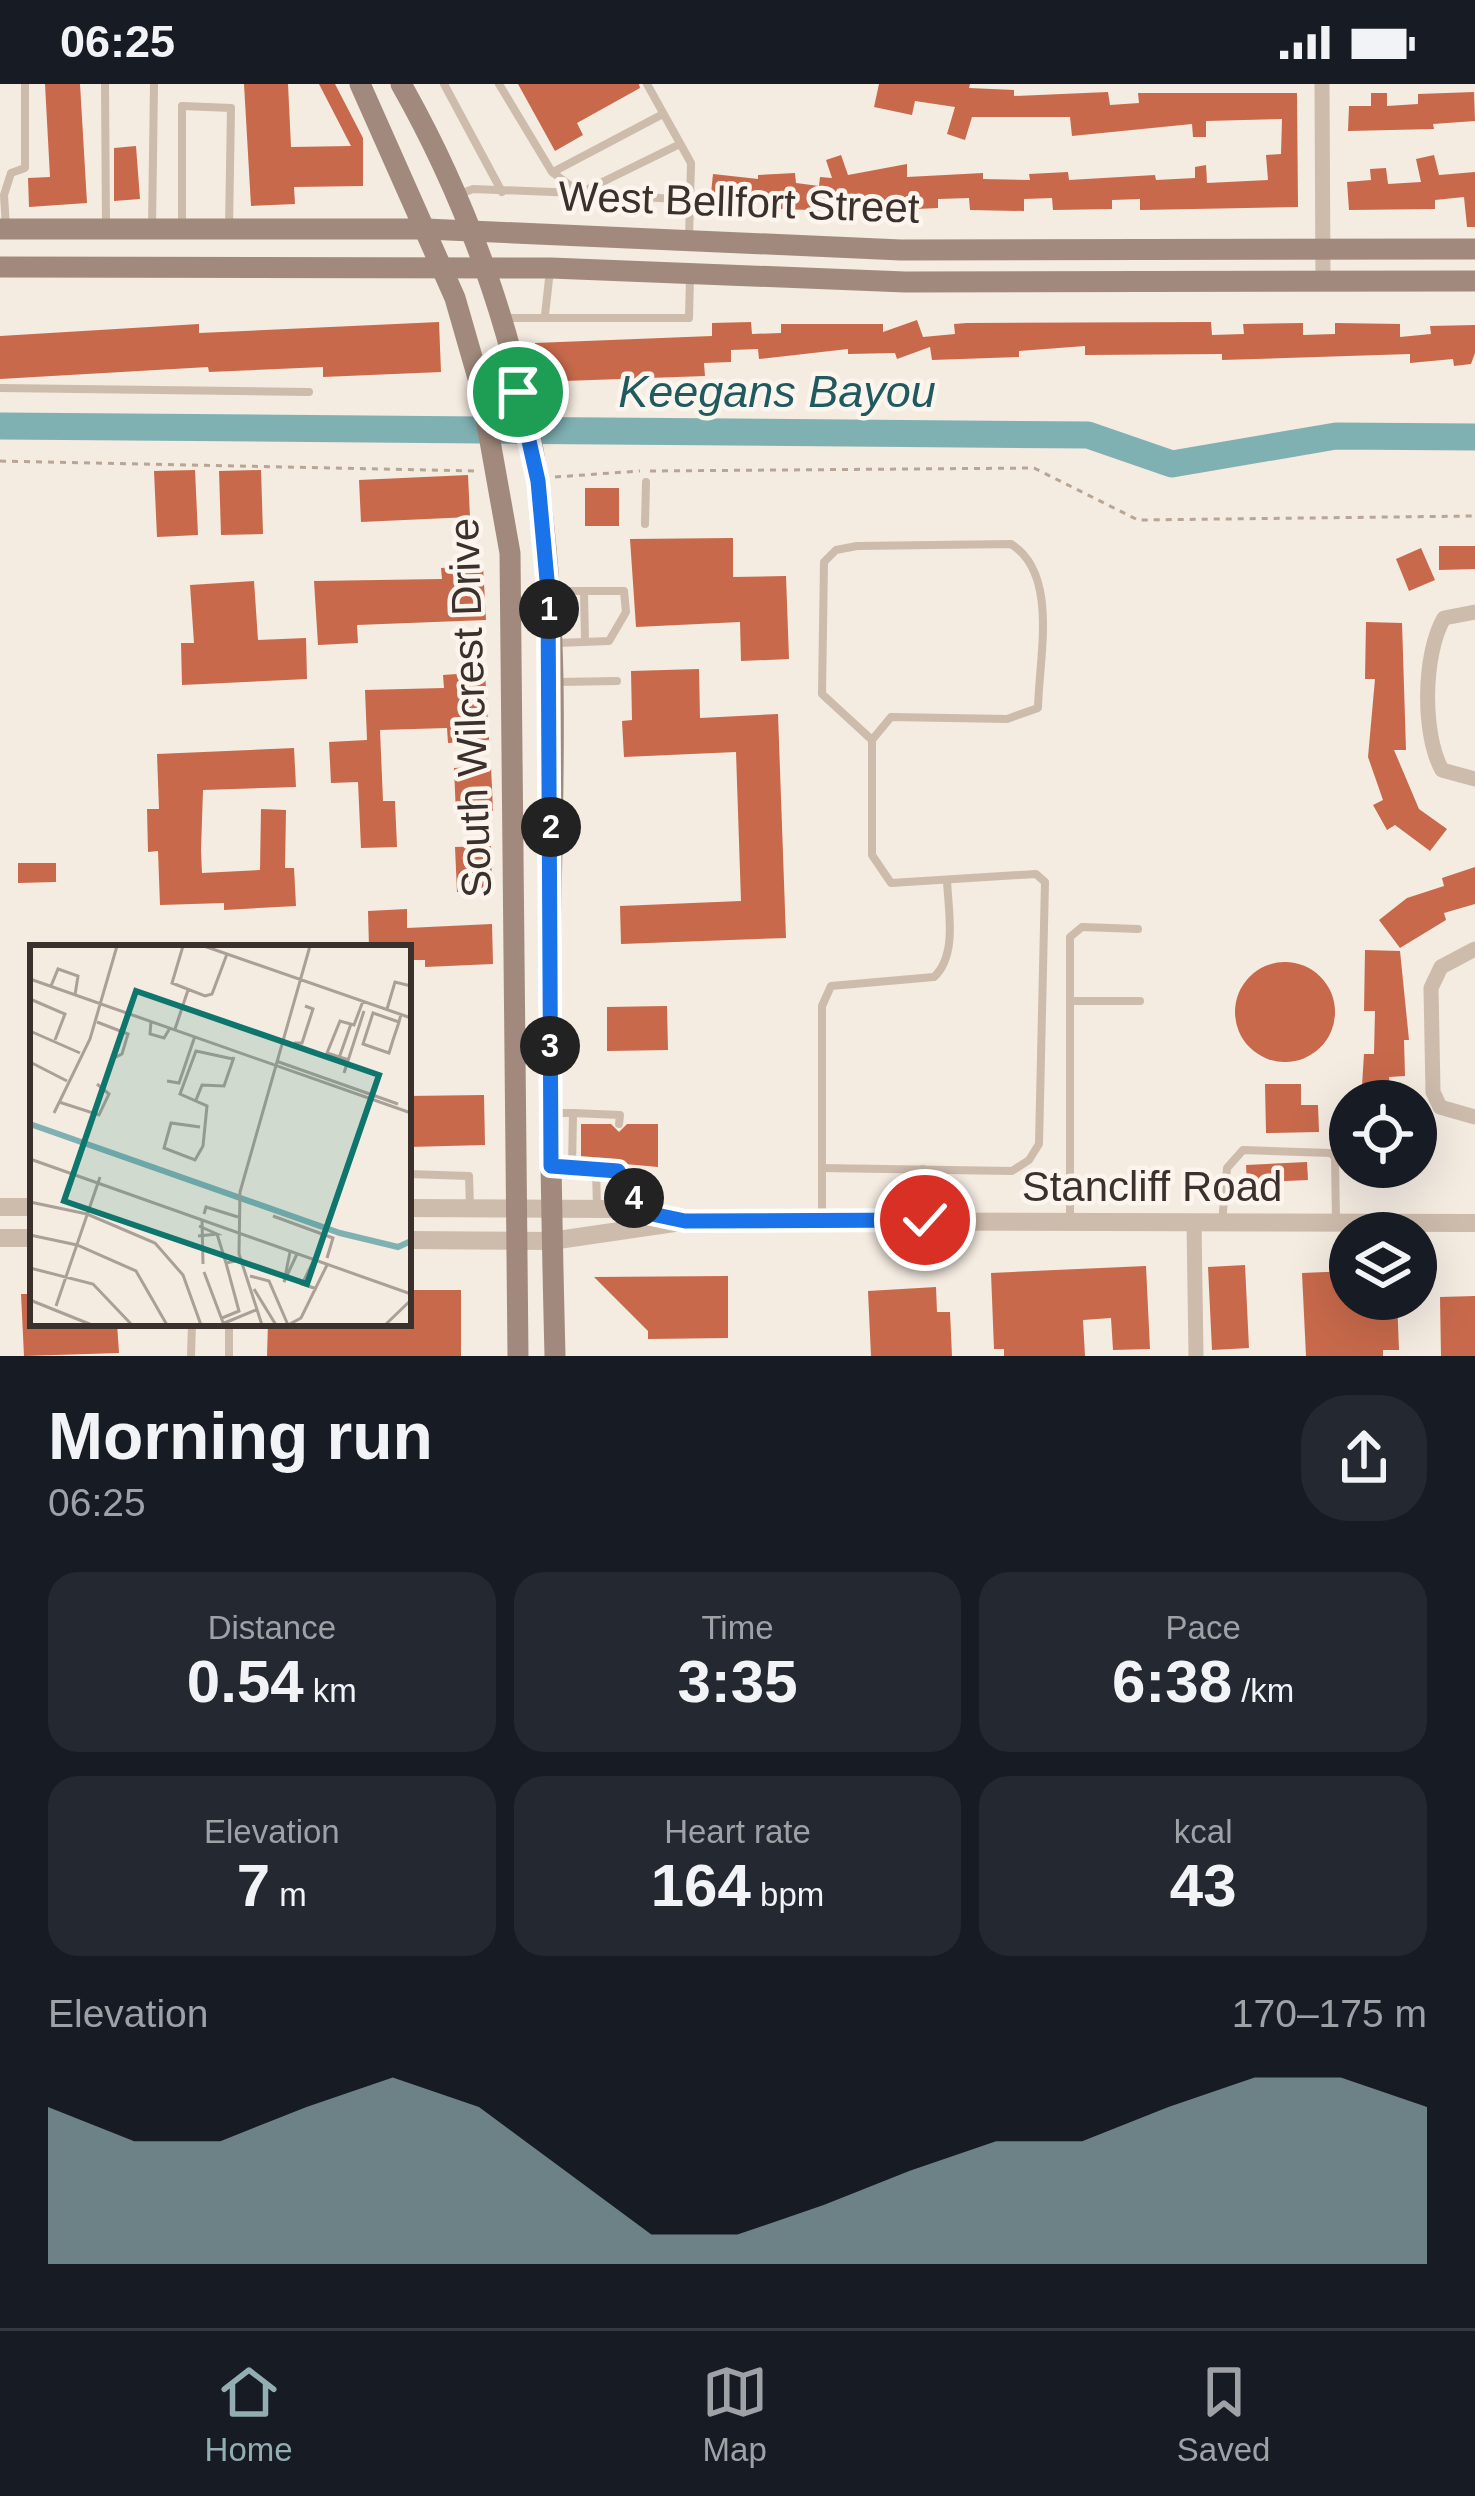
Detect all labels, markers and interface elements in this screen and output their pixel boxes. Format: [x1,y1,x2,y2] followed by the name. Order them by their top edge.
[60,16,175,67] text: 06:25
[558,172,921,232] street label: West Bellfort Street
[467,341,569,443] pin
[485,359,551,425] icon: arrive
[618,366,936,417] water label: Keegans Bayou
[440,517,500,899] street label: South Wilcrest Drive
[519,579,579,639] pin: 1
[540,590,558,627] text: 1
[521,797,581,857] pin: 2
[542,808,560,845] text: 2
[30,945,411,1326] inset map
[520,1016,580,1076] pin: 3
[541,1027,559,1064] text: 3
[1329,1080,1437,1320] map controls
[1329,1080,1437,1188] button: locate
[1022,1163,1282,1210] street label: Stancliff Road
[604,1168,664,1228] pin: 4
[874,1169,976,1271] pin
[625,1179,643,1216] text: 4
[892,1187,958,1253] icon: check
[1329,1212,1437,1320] button: layers
[1301,1395,1427,1521] button: share
[48,1399,433,1473] text: Morning run
[48,1481,146,1524] text: 06:25
[208,1609,336,1646] text: Distance
[701,1609,774,1646] text: Time
[1166,1609,1241,1646] text: Pace
[187,1648,304,1715] text: 0.54
[677,1648,798,1715] text: 3:35
[1112,1648,1232,1715] text: 6:38
[304,1672,357,1709] text: km
[1232,1672,1294,1709] text: /km
[204,1813,340,1850] text: Elevation
[664,1813,811,1850] text: Heart rate
[1174,1813,1233,1850] text: kcal
[237,1852,270,1919] text: 7
[651,1852,751,1919] text: 164
[1170,1852,1237,1919] text: 43
[270,1876,307,1913] text: m
[751,1876,824,1913] text: bpm
[48,1992,208,2035] text: Elevation
[1232,1992,1427,2035] text: 170–175 m
[205,2359,293,2469] tab: Home
[702,2359,768,2469] tab: Map
[1177,2359,1270,2469] tab: Saved

